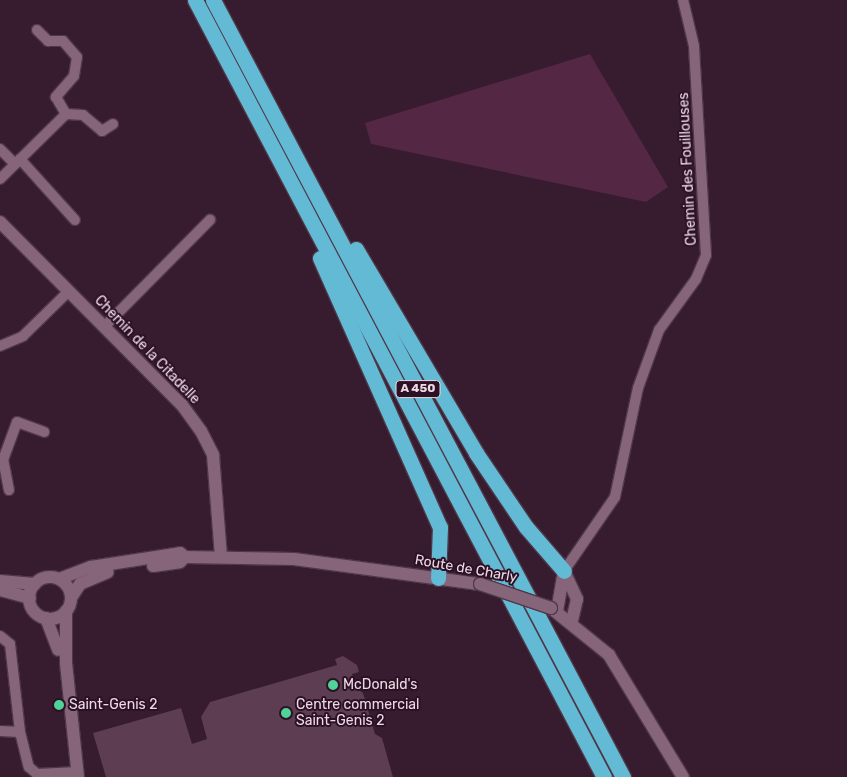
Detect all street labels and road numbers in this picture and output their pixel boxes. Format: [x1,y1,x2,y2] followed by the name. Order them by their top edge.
[676,92,700,246] street label: Chemin des Fouillouses
[91,292,203,408] street label: Chemin de la Citadelle
[394,379,442,398] road number: A 450
[413,552,519,586] street label: Route de Charly

